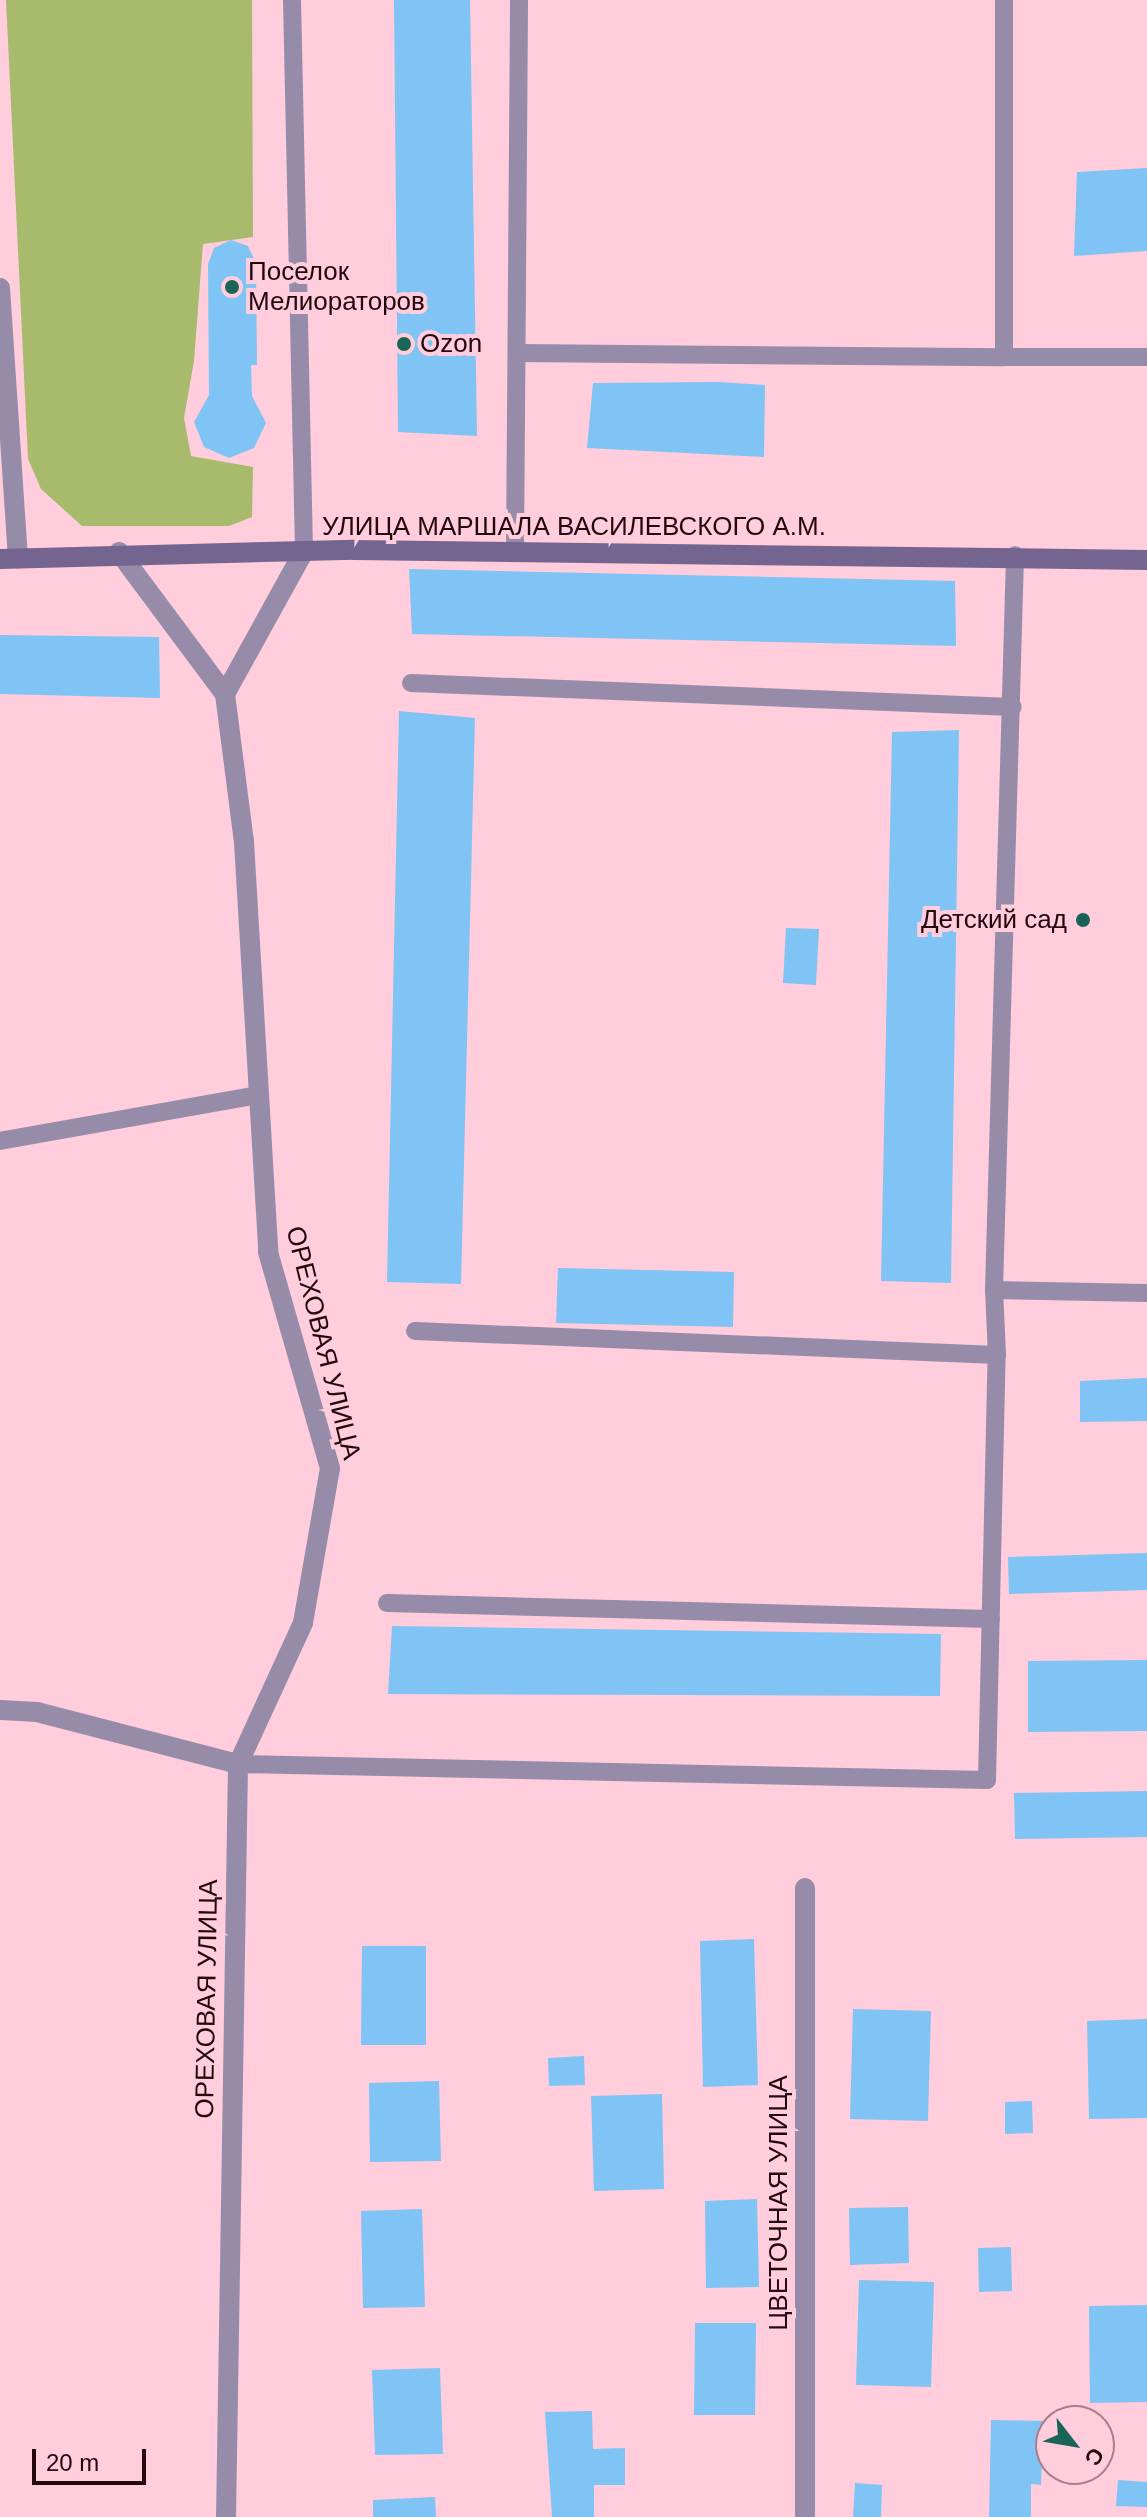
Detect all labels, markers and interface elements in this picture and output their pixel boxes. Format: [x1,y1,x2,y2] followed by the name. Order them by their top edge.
[248,256,425,318] place label: Поселок Мелиораторов
[223,278,241,296] marker: Поселок Мелиораторов
[420,328,482,360] place label: Ozon
[395,335,413,353] marker: Ozon
[322,511,826,543] street label: УЛИЦА МАРШАЛА ВАСИЛЕВСКОГО А.М.
[921,904,1067,936] place label: Детский сад
[1074,911,1092,929] marker: Детский сад
[279,1223,367,1463] street label: ОРЕХОВАЯ УЛИЦА
[189,1879,225,2119] street label: ОРЕХОВАЯ УЛИЦА
[763,2075,795,2331] street label: ЦВЕТОЧНАЯ УЛИЦА
[1035,2405,1115,2485] north arrow
[36,2433,150,2483] scale bar
[1079,2443,1109,2470] text: С
[46,2449,99,2476] text: 20 m

